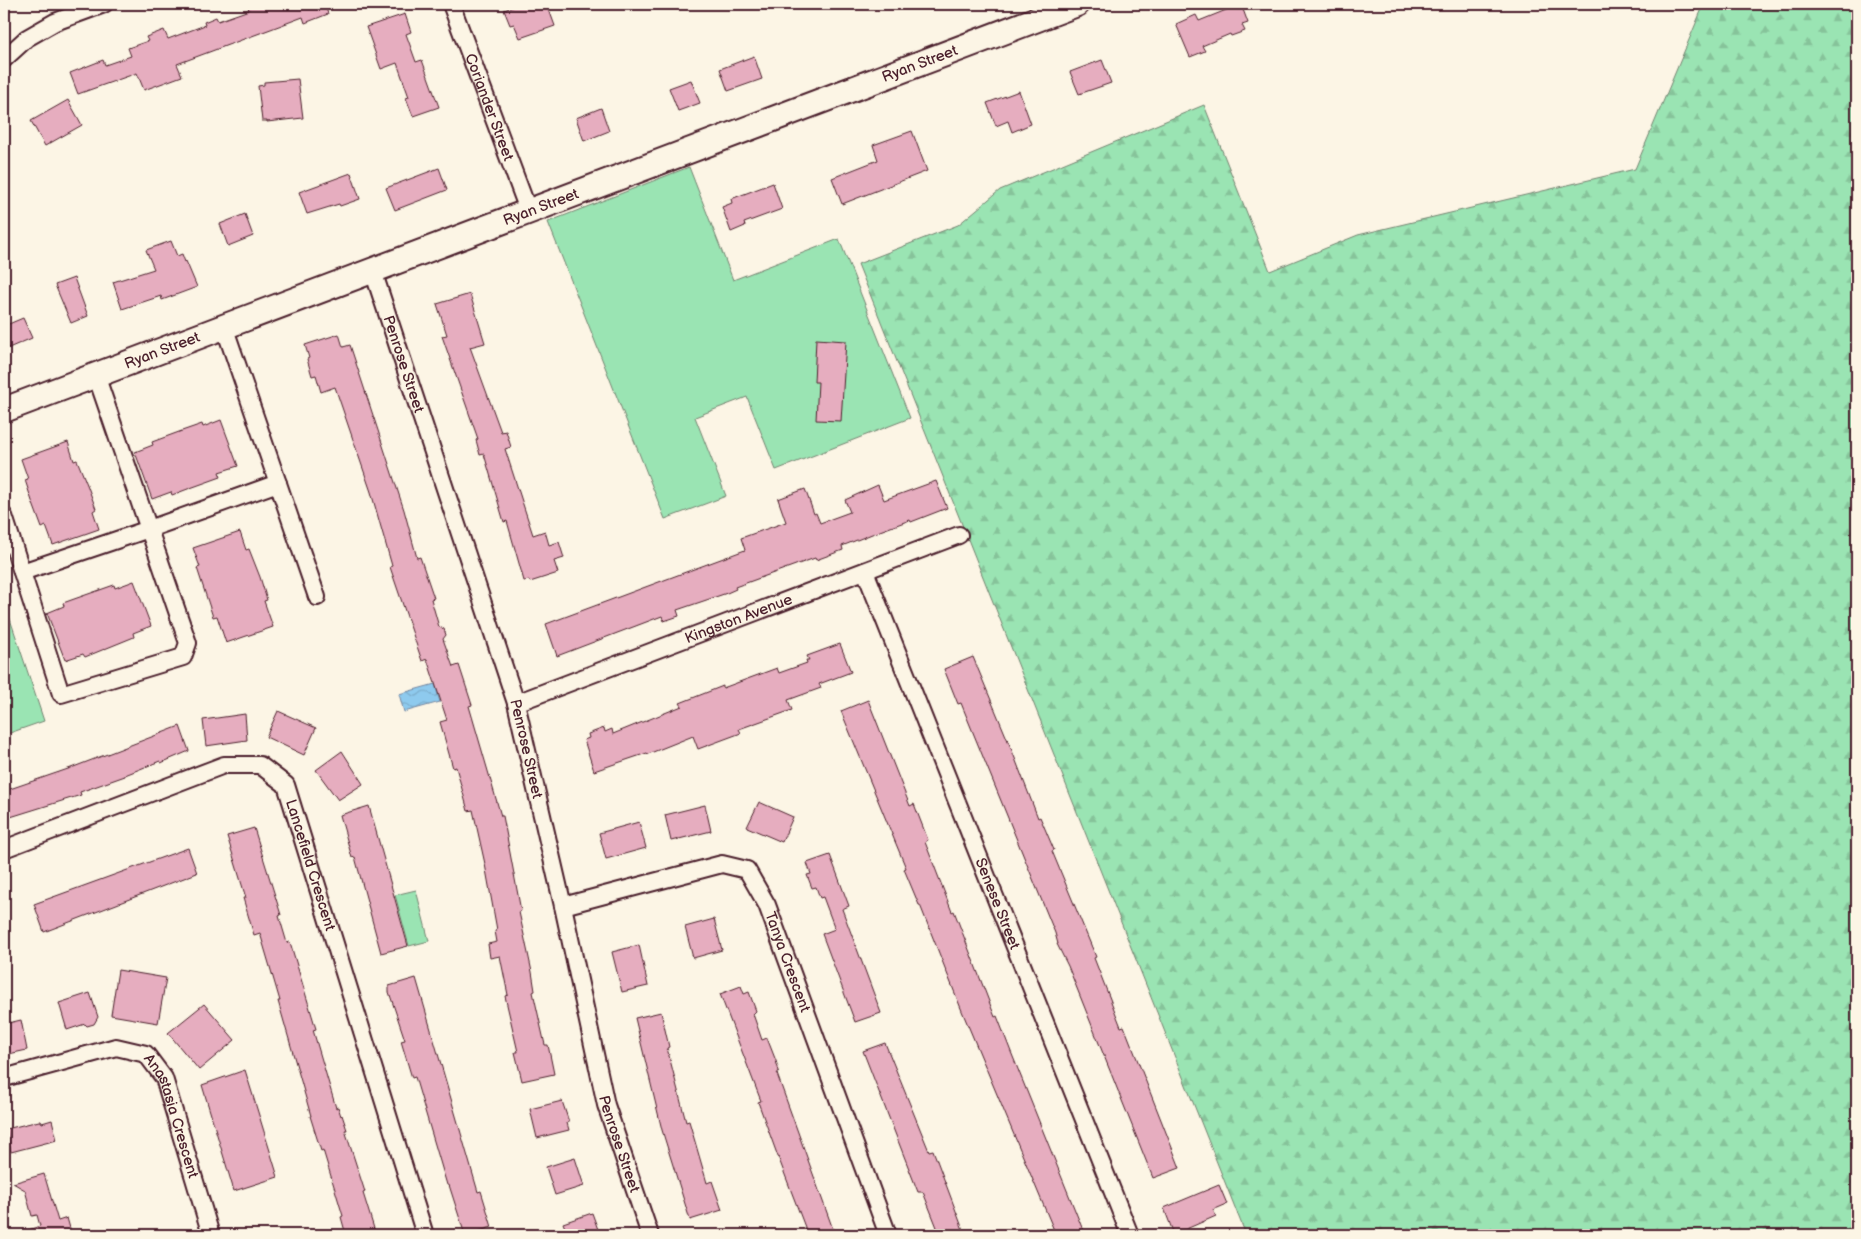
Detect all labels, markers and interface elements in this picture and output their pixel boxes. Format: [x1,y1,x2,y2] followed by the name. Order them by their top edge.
[879,40,960,86] street label: Ryan Street
[461,51,518,164] street label: Coriander Street
[500,184,582,230] street label: Ryan Street
[379,313,429,415] street label: Penrose Street
[122,327,203,373] street label: Ryan Street
[682,590,795,648] street label: Kingston Avenue
[506,697,547,801] street label: Penrose Street
[282,797,340,933] street label: Lancefield Crescent
[971,855,1025,952] street label: Senese Street
[761,909,815,1015] street label: Tanya Crescent
[140,1050,203,1181] street label: Anastasia Crescent
[595,1094,644,1195] street label: Penrose Street

